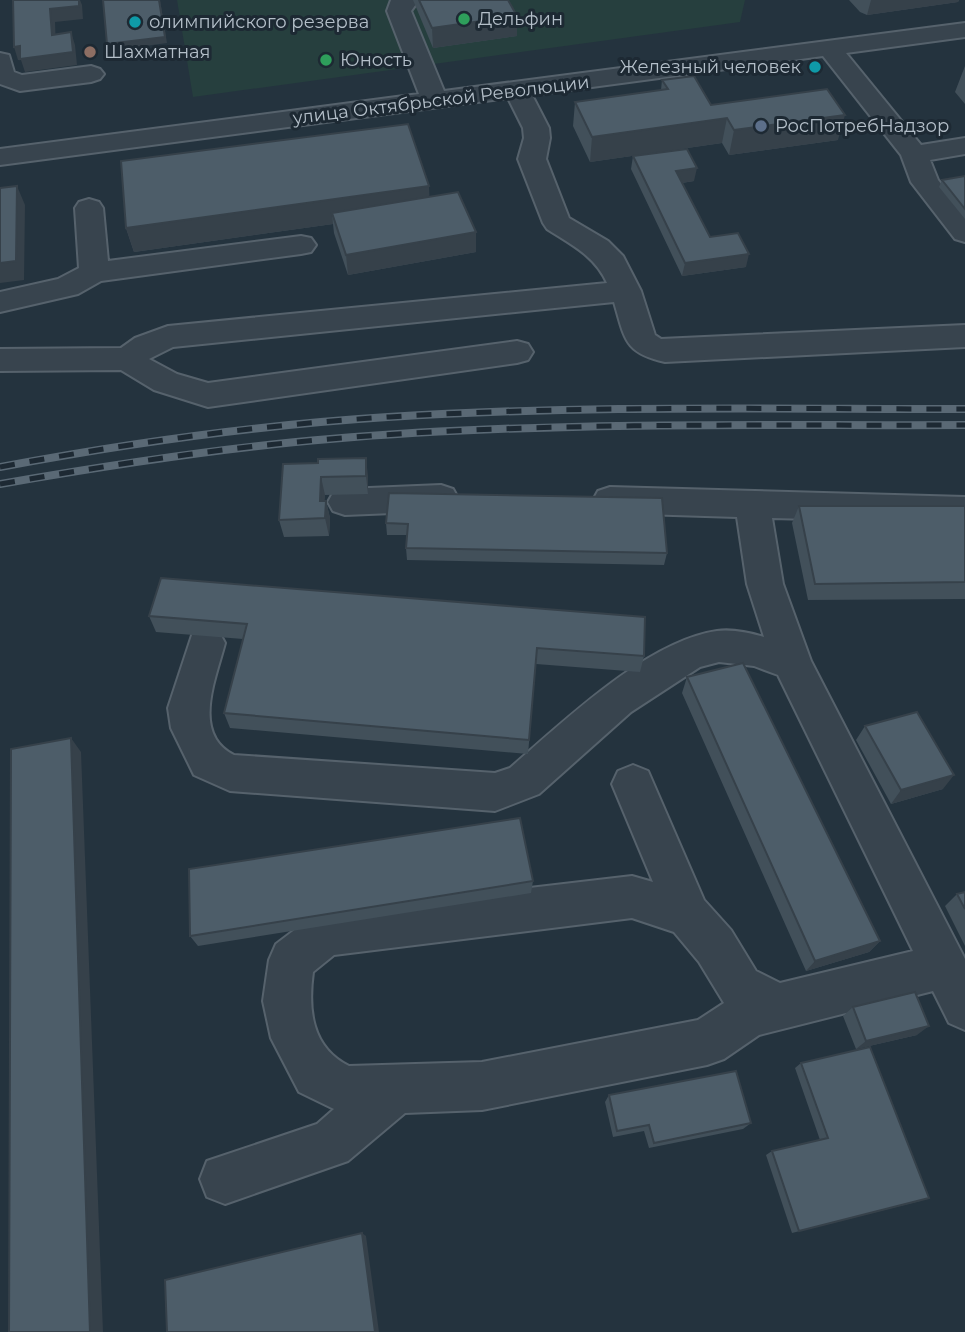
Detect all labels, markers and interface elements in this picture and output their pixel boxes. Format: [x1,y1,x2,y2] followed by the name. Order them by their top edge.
[478,8,563,30] place label: Дельфин
[149,11,369,33] place label: олимпийского резерва
[456,11,472,27] marker: Дельфин
[127,14,143,30] marker: олимпийского резерва
[104,41,210,63] place label: Шахматная
[82,44,98,60] marker: Шахматная
[340,49,412,71] place label: Юность
[318,52,334,68] marker: Юность
[620,56,802,78] place label: Железный человек
[807,59,823,75] marker: Железный человек
[290,71,591,129] street label: улица Октябрьской Революции
[775,115,949,137] place label: РосПотребНадзор
[753,118,769,134] marker: РосПотребНадзор

